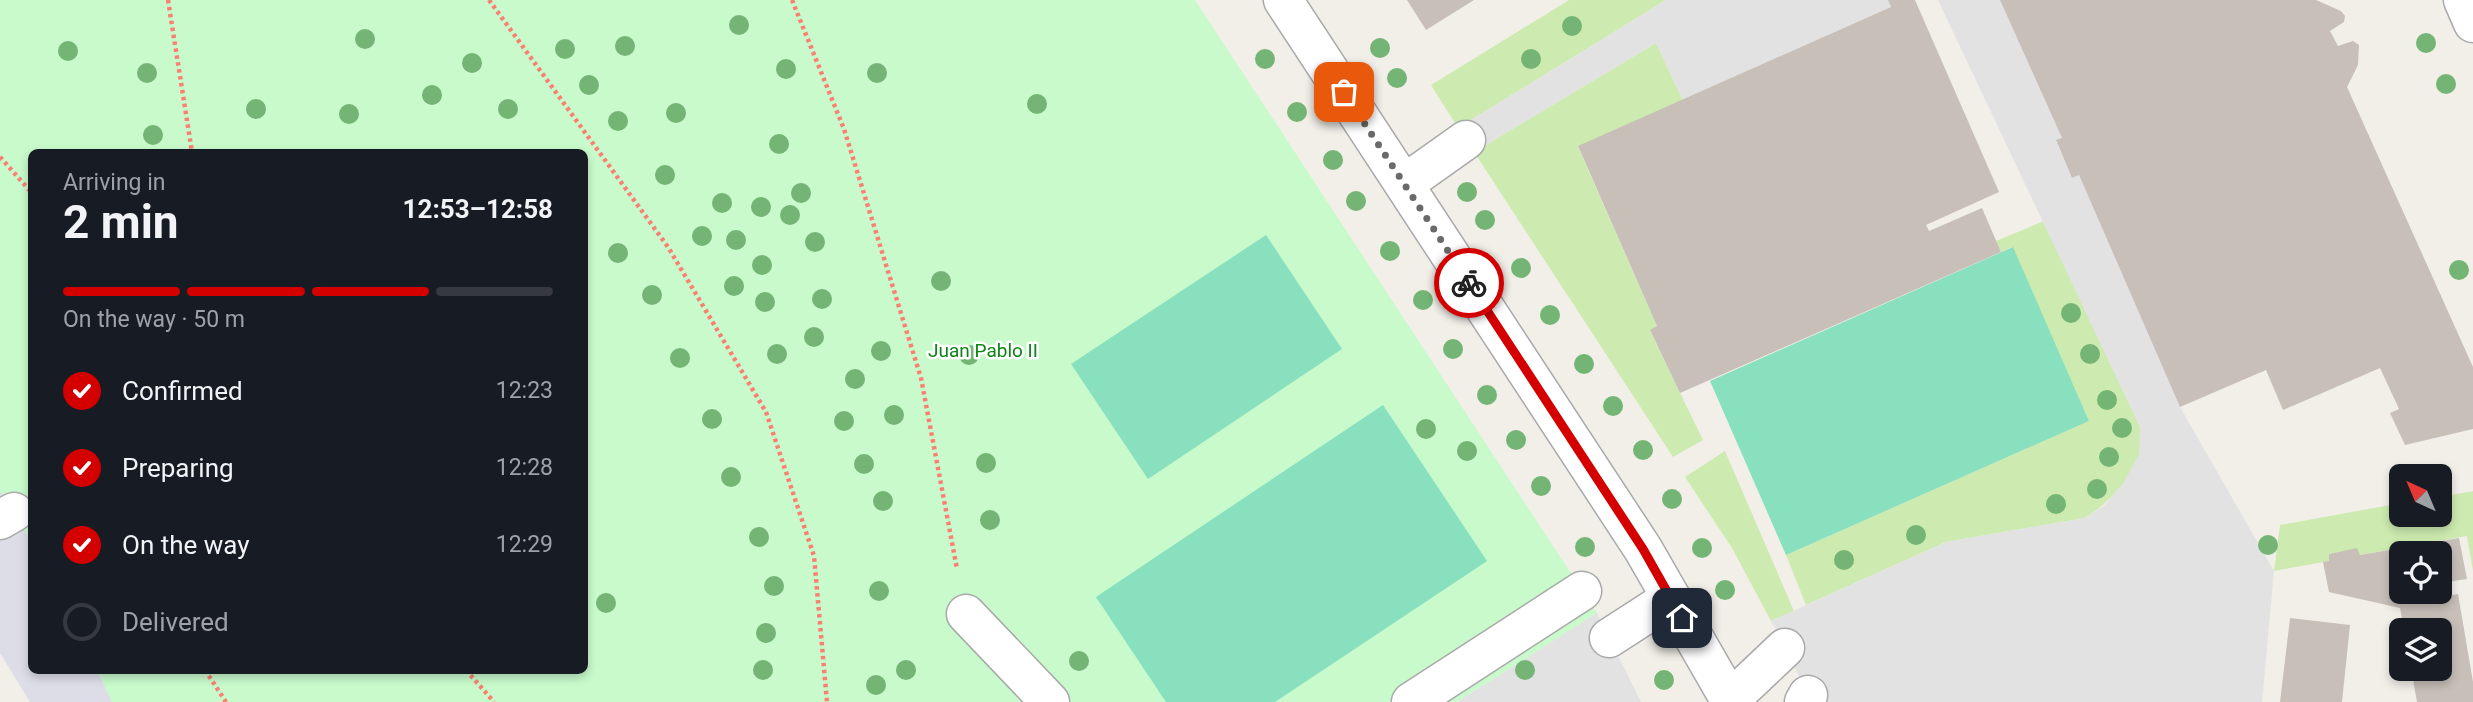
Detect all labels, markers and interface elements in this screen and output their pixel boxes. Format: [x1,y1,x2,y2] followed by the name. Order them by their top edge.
[1314,62,1374,122] pin
[1325,73,1363,111] icon: bag
[63,169,166,196] text: Arriving in
[403,194,553,224] text: 12:53–12:58
[63,195,179,249] text: 2 min
[1434,248,1504,318] courier
[1450,264,1488,302] icon: bike
[63,306,245,333] text: On the way · 50 m
[928,339,1038,362] park label: Juan Pablo II
[63,372,101,410] icon: check
[122,376,243,406] text: Confirmed
[496,377,553,404] text: 12:23
[63,449,101,487] icon: check
[122,453,234,483] text: Preparing
[496,454,553,481] text: 12:28
[2389,464,2452,527] north arrow
[2389,464,2452,681] map controls
[63,526,101,564] icon: check
[122,530,250,560] text: On the way
[496,531,553,558] text: 12:29
[2389,541,2452,604] button: locate
[1652,588,1712,648] pin
[1663,599,1701,637] icon: home
[122,607,229,637] text: Delivered
[2389,618,2452,681] button: layers

